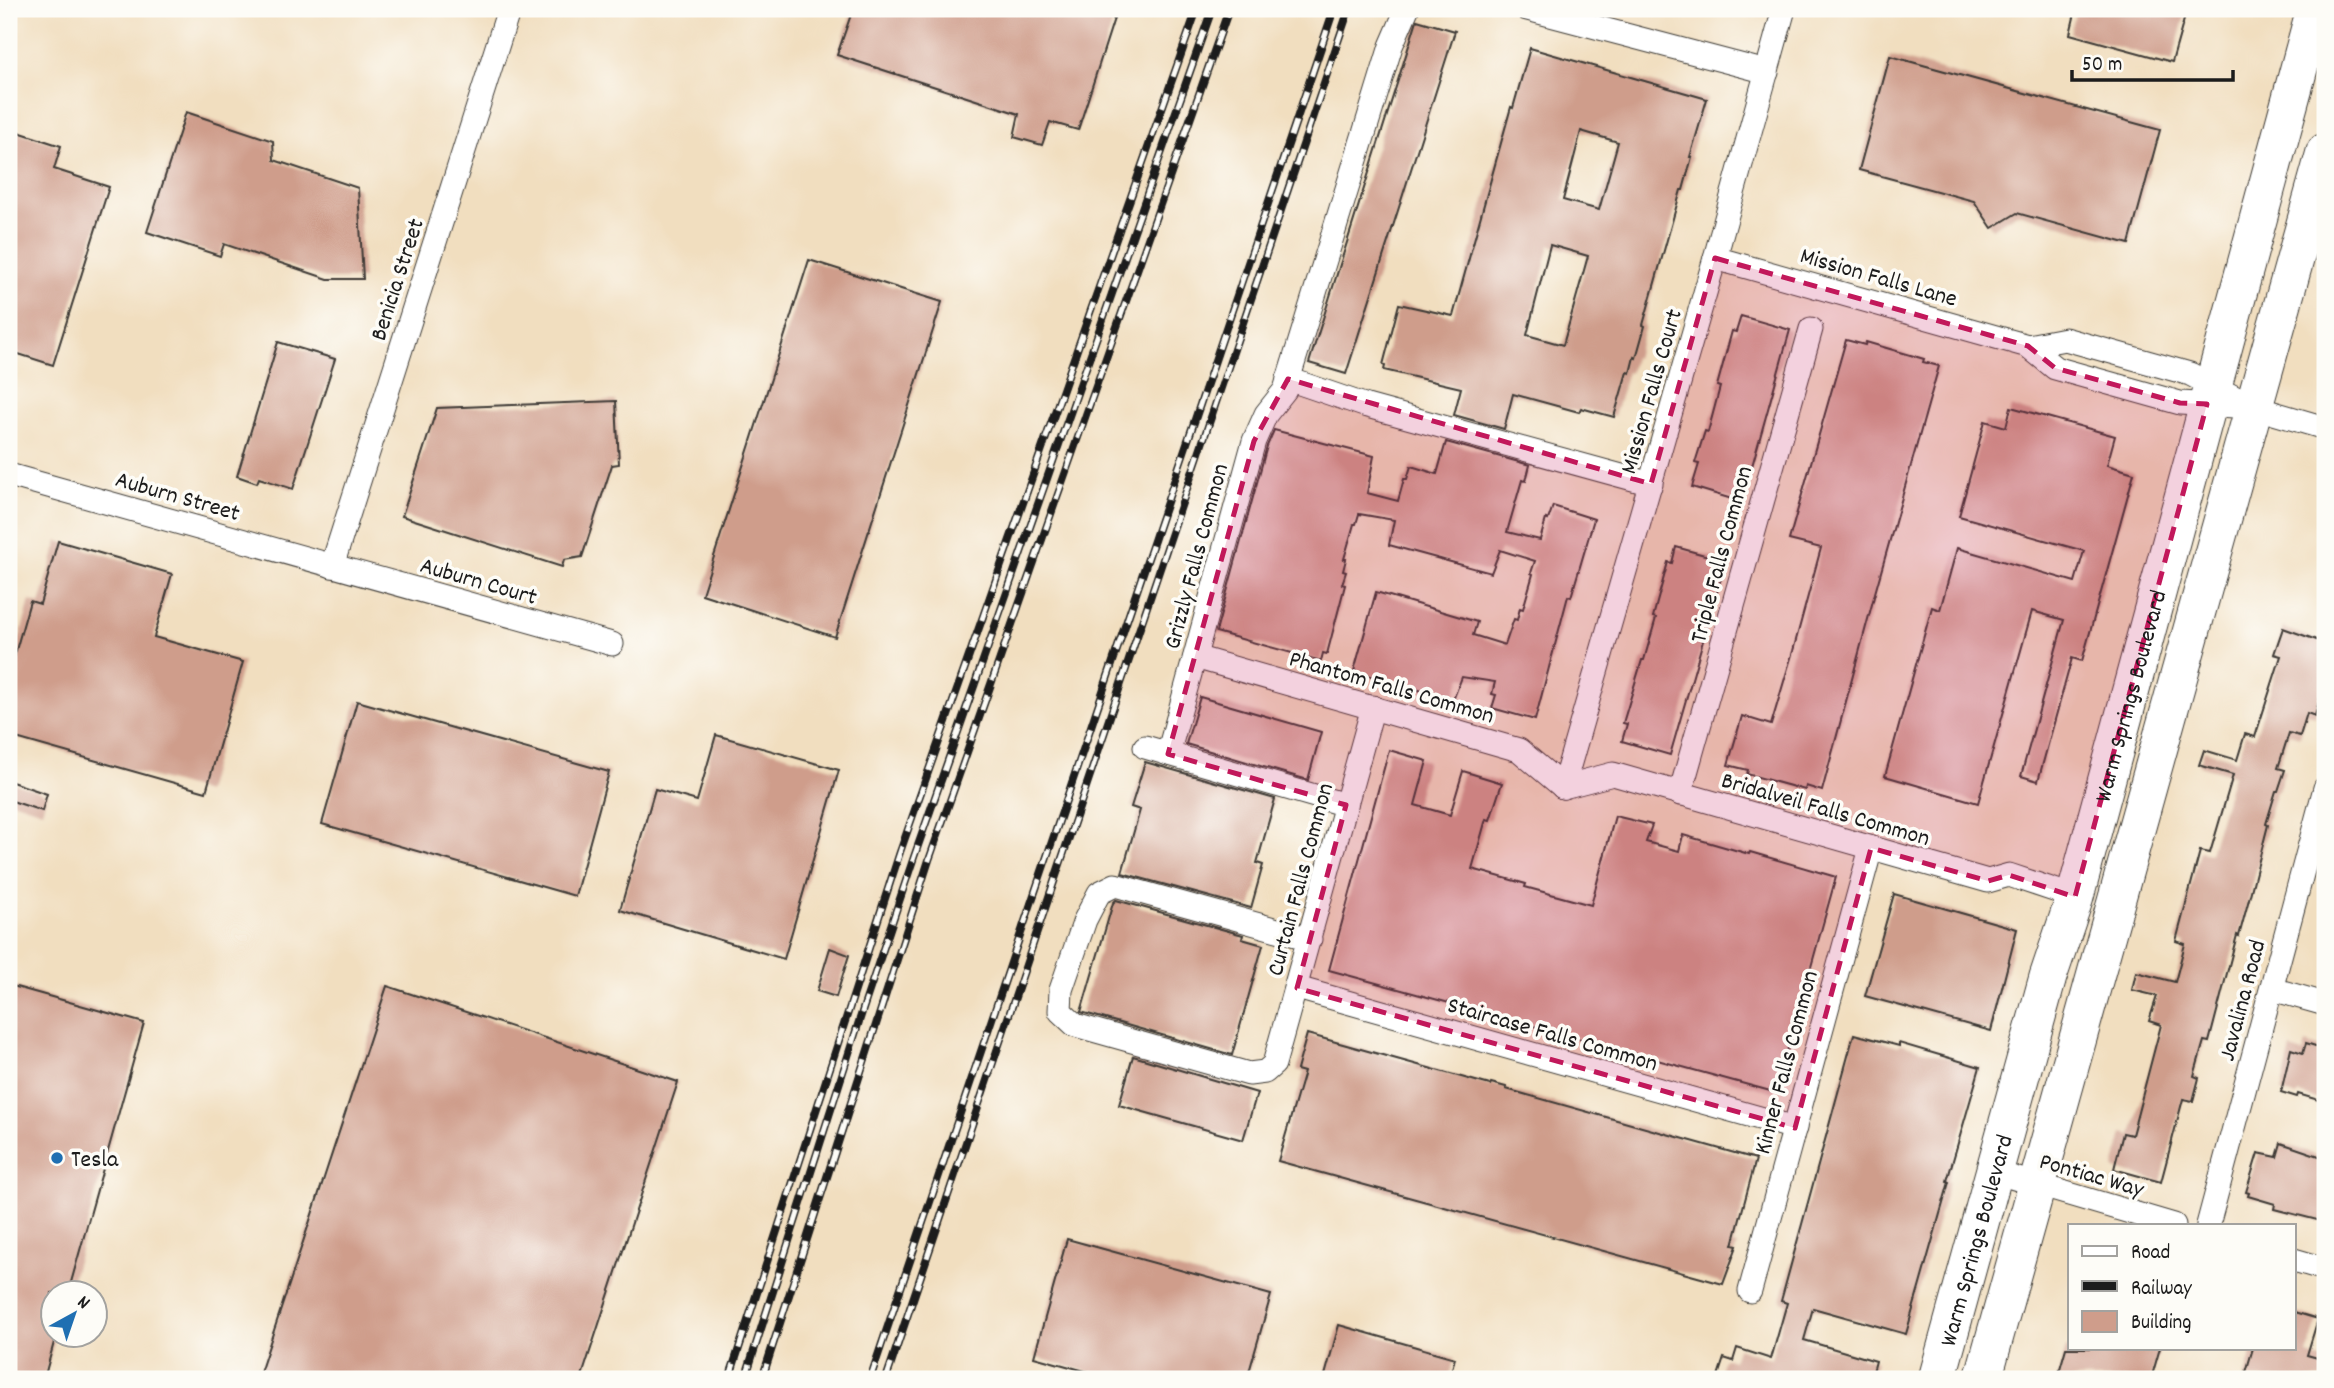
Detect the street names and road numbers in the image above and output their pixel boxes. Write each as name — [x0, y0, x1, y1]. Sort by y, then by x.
street label: Benicia Street — [363, 214, 435, 345]
street label: Mission Falls Lane — [1796, 240, 1961, 318]
street label: Mission Falls Court — [1613, 305, 1693, 478]
street label: Grizzly Falls Common — [1157, 460, 1239, 653]
street label: Triple Falls Common — [1683, 462, 1763, 647]
street label: Auburn Street — [111, 464, 244, 532]
street label: Auburn Court — [416, 550, 541, 616]
street label: Warm Springs Boulevard — [2087, 587, 2177, 806]
street label: Phantom Falls Common — [1285, 643, 1498, 734]
street label: Bridalveil Falls Common — [1717, 765, 1933, 857]
street label: Curtain Falls Common — [1260, 780, 1344, 980]
street label: Javalina Road — [2211, 936, 2276, 1065]
street label: Kinner Falls Common — [1747, 967, 1829, 1158]
street label: Staircase Falls Common — [1443, 990, 1661, 1082]
street label: Warm Springs Boulevard — [1933, 1131, 2024, 1351]
street label: Pontiac Way — [2035, 1146, 2149, 1208]

